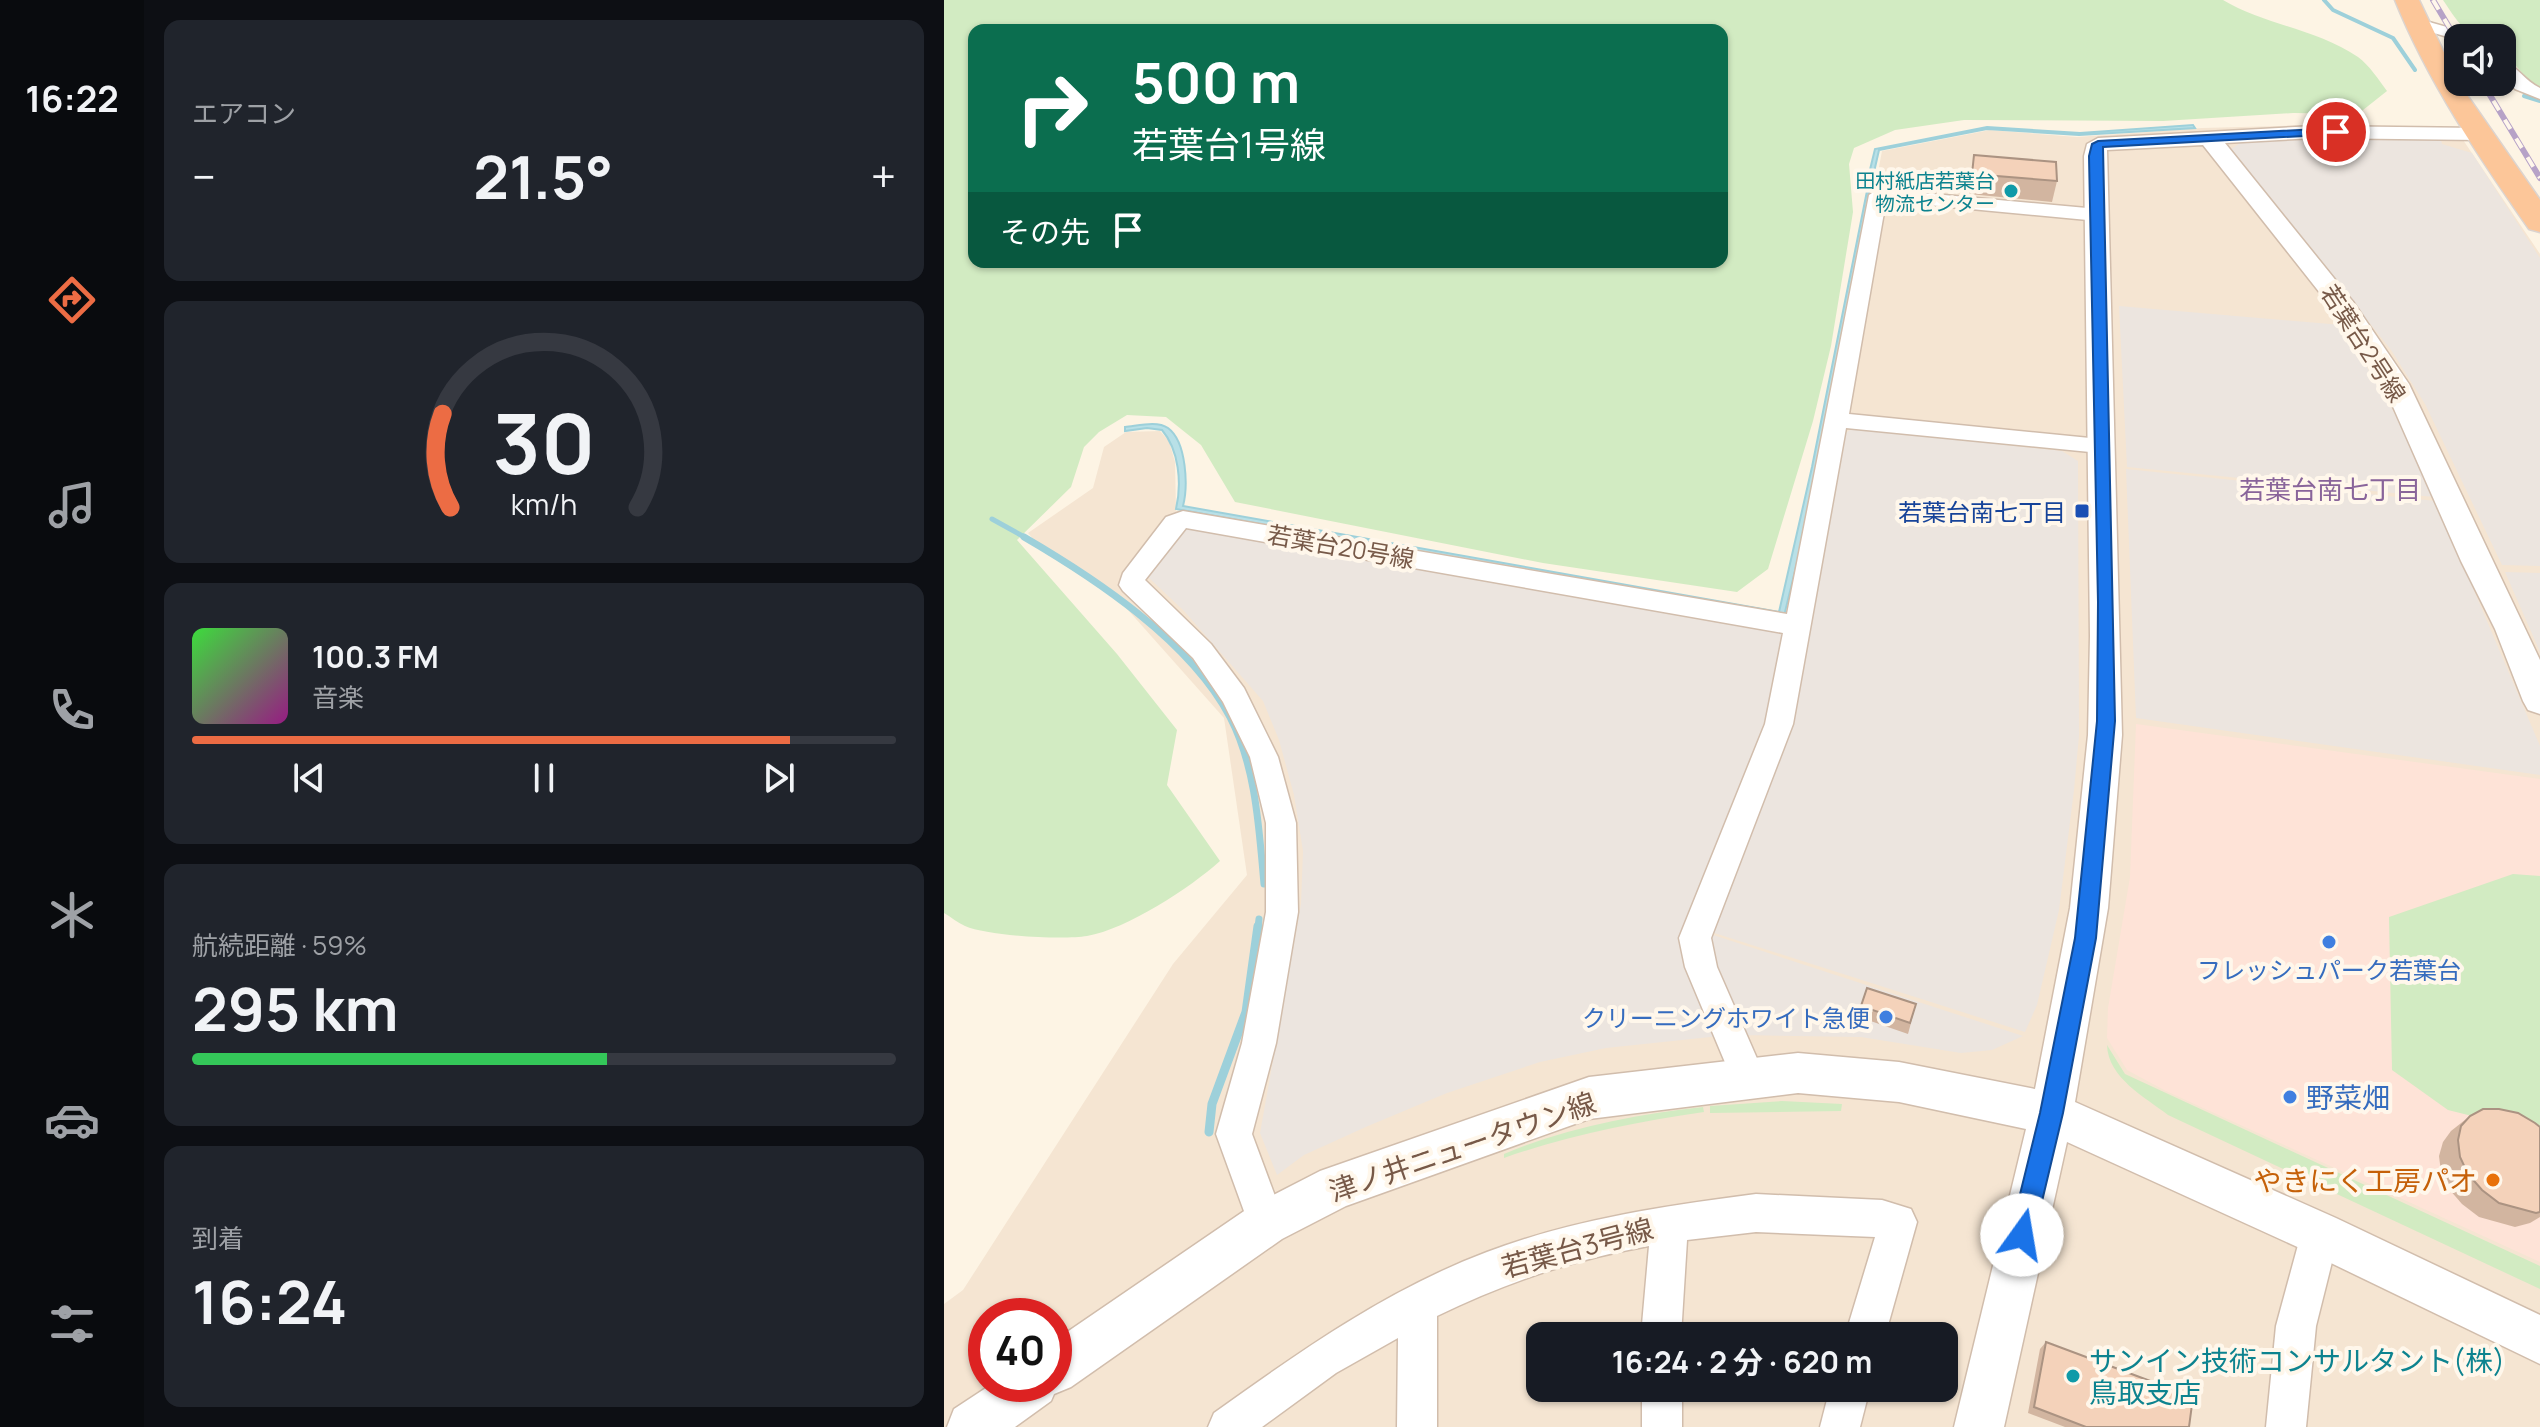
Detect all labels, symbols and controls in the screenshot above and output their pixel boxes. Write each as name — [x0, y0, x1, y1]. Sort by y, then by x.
map controls — [2444, 24, 2516, 96]
button: sound — [2444, 24, 2516, 96]
text: 500 m — [1132, 43, 1300, 120]
icon: right — [1000, 56, 1104, 160]
text: 16:22 — [25, 74, 119, 123]
text: エアコン — [192, 95, 296, 131]
pin — [2302, 98, 2370, 166]
icon: arrive — [2314, 110, 2358, 154]
text: 若葉台1号線 — [1132, 120, 1326, 169]
text: 21.5° — [473, 135, 613, 217]
text: − — [192, 146, 216, 206]
text: + — [871, 146, 896, 206]
place label: 田村紙店若葉台 物流センター — [1855, 167, 1995, 217]
marker: 田村紙店若葉台 物流センター — [2002, 182, 2020, 200]
icon: arrive — [1106, 208, 1150, 252]
text: その先 — [1000, 211, 1090, 252]
icon: directions — [44, 272, 100, 328]
street label: 若葉台2号線 — [2314, 278, 2414, 408]
text: 30 — [492, 385, 596, 499]
district label: 若葉台南七丁目 — [2239, 471, 2421, 507]
icon: music — [44, 477, 100, 533]
text: km/h — [511, 485, 577, 524]
place label: 若葉台南七丁目 — [1898, 495, 2066, 528]
marker: 若葉台南七丁目 — [2073, 502, 2091, 520]
street label: 若葉台20号線 — [1265, 517, 1417, 575]
text: 100.3 FM — [312, 636, 439, 677]
text: 音楽 — [312, 679, 364, 715]
icon: phone — [44, 682, 100, 738]
icon: previous — [287, 756, 331, 800]
icon: pause — [522, 756, 566, 800]
icon: next — [757, 756, 801, 800]
icon: climate — [44, 887, 100, 943]
text: 航続距離 · 59% — [192, 927, 367, 963]
marker: フレッシュパーク若葉台 — [2320, 933, 2338, 951]
place label: フレッシュパーク若葉台 — [2197, 953, 2461, 986]
text: 295 km — [192, 967, 398, 1049]
place label: クリーニングホワイト急便 — [1582, 1001, 1870, 1034]
marker: クリーニングホワイト急便 — [1877, 1008, 1895, 1026]
place label: 野菜畑 — [2306, 1078, 2390, 1116]
street label: 津ノ井ニュータウン線 — [1323, 1082, 1601, 1210]
marker: 野菜畑 — [2281, 1088, 2299, 1106]
icon: car — [44, 1092, 100, 1148]
place label: やきにく工房パオ — [2254, 1161, 2477, 1199]
marker: やきにく工房パオ — [2484, 1171, 2502, 1189]
position arrow — [1980, 1193, 2064, 1277]
street label: 若葉台3号線 — [1497, 1209, 1657, 1285]
text: 到着 — [192, 1220, 244, 1256]
text: 16:24 — [192, 1260, 347, 1342]
icon: filters — [44, 1296, 100, 1352]
speed limit sign: 40 — [968, 1298, 1072, 1402]
text: 16:24 · 2 分 · 620 m — [1612, 1341, 1872, 1382]
place label: サンイン技術コンサルタント(株) 鳥取支店 — [2089, 1341, 2505, 1411]
marker: サンイン技術コンサルタント(株) 鳥取支店 — [2064, 1367, 2082, 1385]

